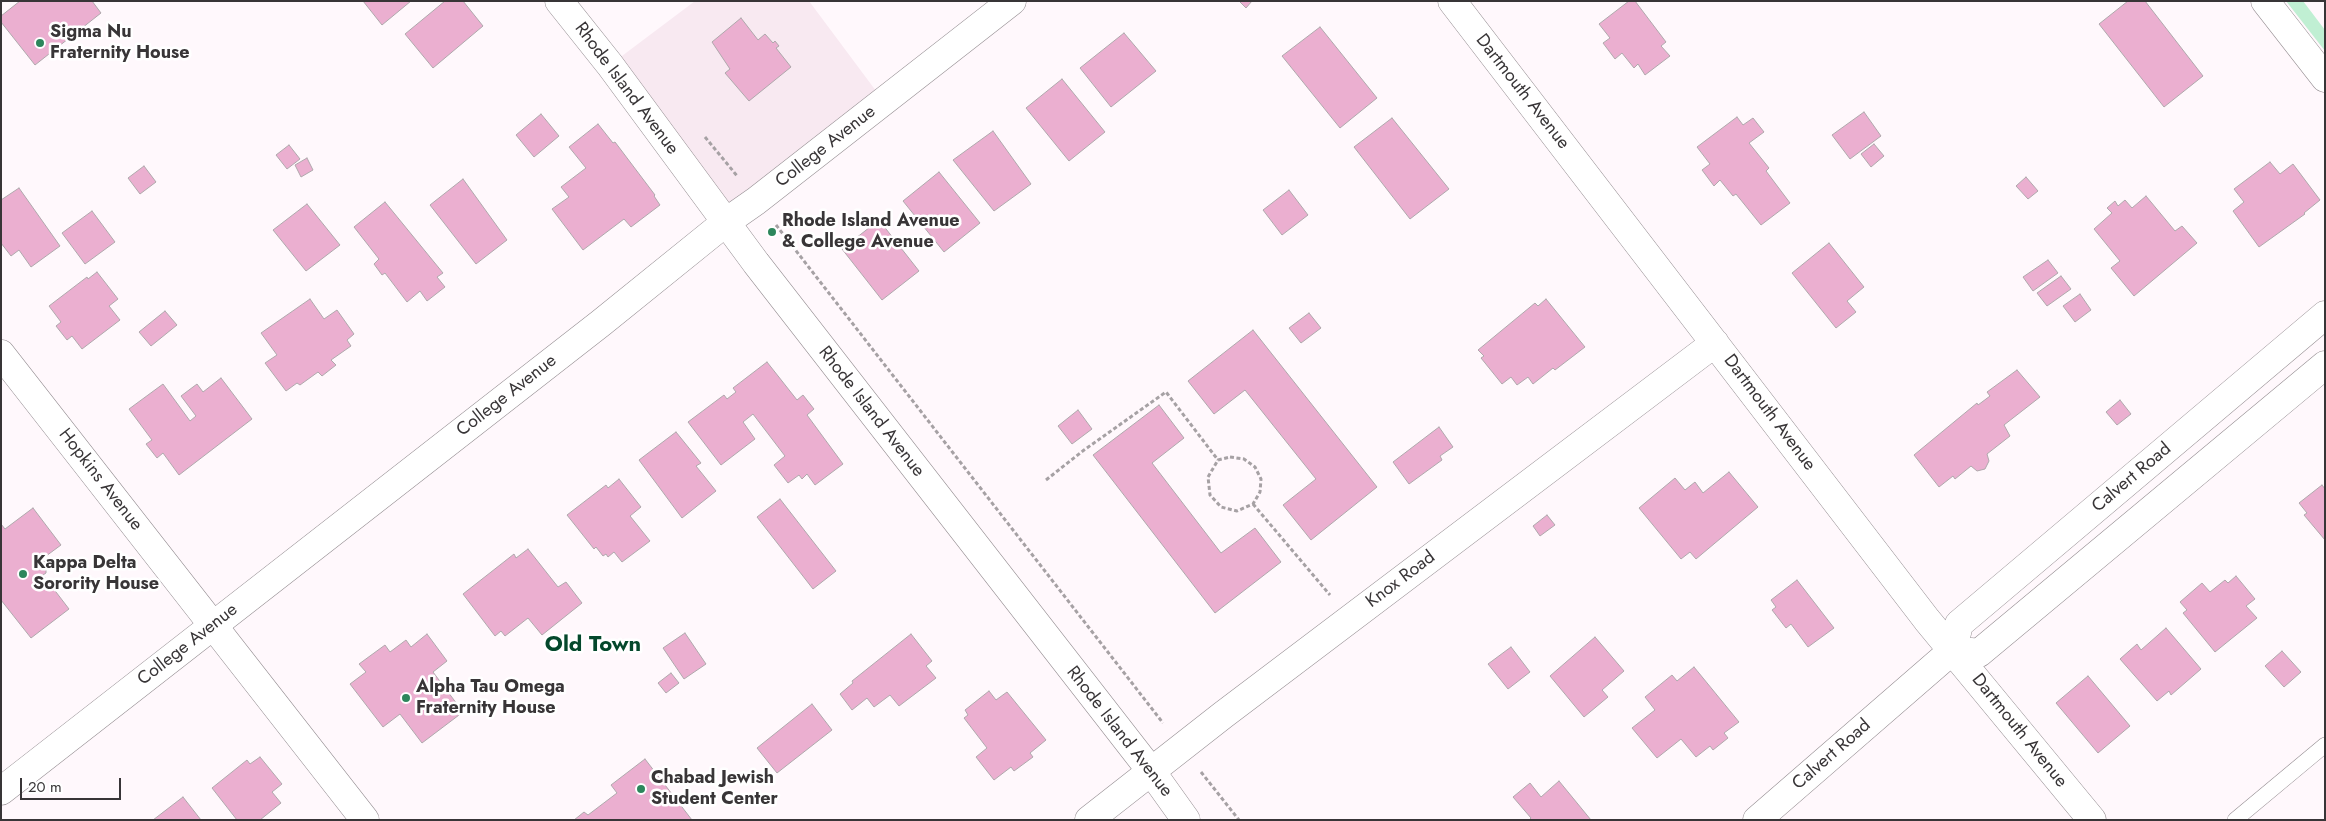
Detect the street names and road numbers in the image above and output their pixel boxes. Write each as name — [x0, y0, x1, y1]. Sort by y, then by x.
street label: Rhode Island Avenue — [569, 19, 683, 159]
street label: Dartmouth Avenue — [1470, 30, 1574, 154]
street label: College Avenue — [772, 101, 880, 193]
street label: Rhode Island Avenue — [813, 342, 929, 482]
street label: College Avenue — [453, 350, 561, 442]
street label: Dartmouth Avenue — [1718, 351, 1820, 475]
street label: Hopkins Avenue — [53, 425, 147, 535]
street label: Calvert Road — [2088, 439, 2176, 517]
street label: Knox Road — [1362, 547, 1440, 613]
street label: College Avenue — [134, 599, 242, 691]
street label: Rhode Island Avenue — [1061, 662, 1177, 802]
street label: Dartmouth Avenue — [1967, 670, 2071, 792]
street label: Calvert Road — [1788, 715, 1876, 795]

